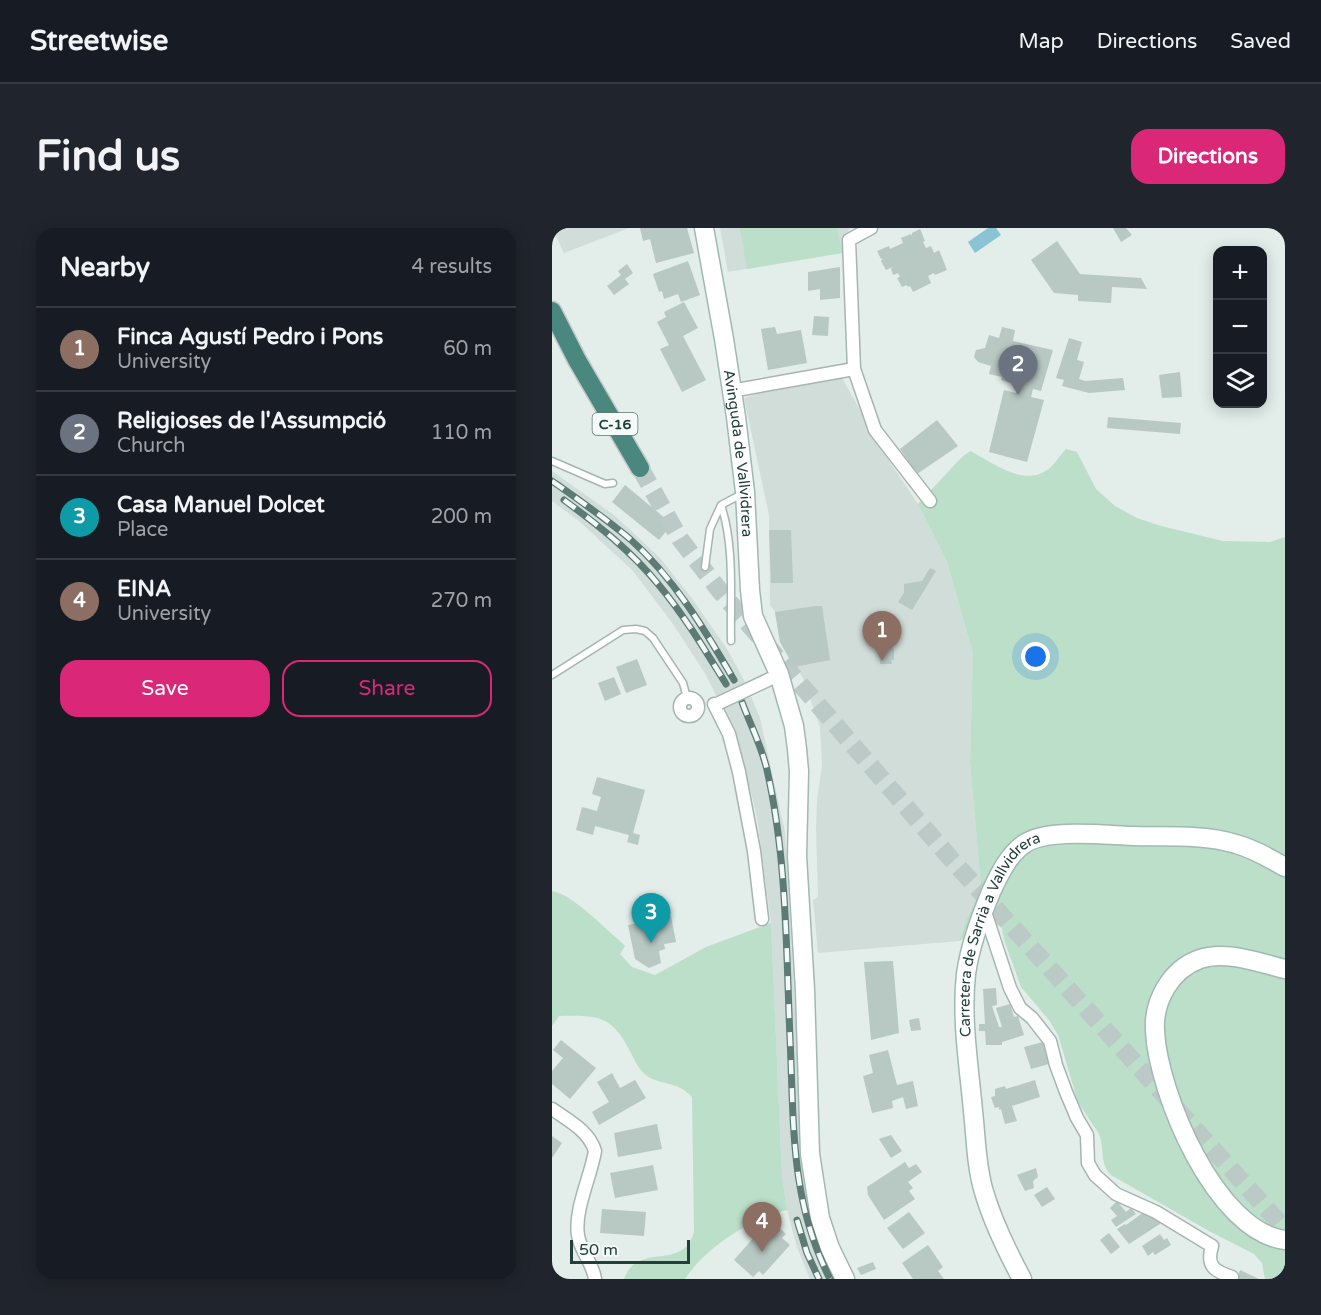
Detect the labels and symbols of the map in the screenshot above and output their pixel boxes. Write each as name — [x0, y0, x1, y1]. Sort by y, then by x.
pin: 2 — [998, 346, 1038, 395]
street label: Avinguda de Vallvidrera — [720, 368, 756, 538]
road number: C-16 — [592, 413, 638, 435]
pin: 1 — [862, 612, 902, 661]
your location — [1021, 642, 1050, 671]
street label: Carretera de Sarrià a Vallvidrera — [955, 829, 1043, 1038]
pin: 3 — [632, 894, 670, 943]
pin: 4 — [742, 1202, 782, 1252]
scale bar — [570, 1237, 690, 1264]

